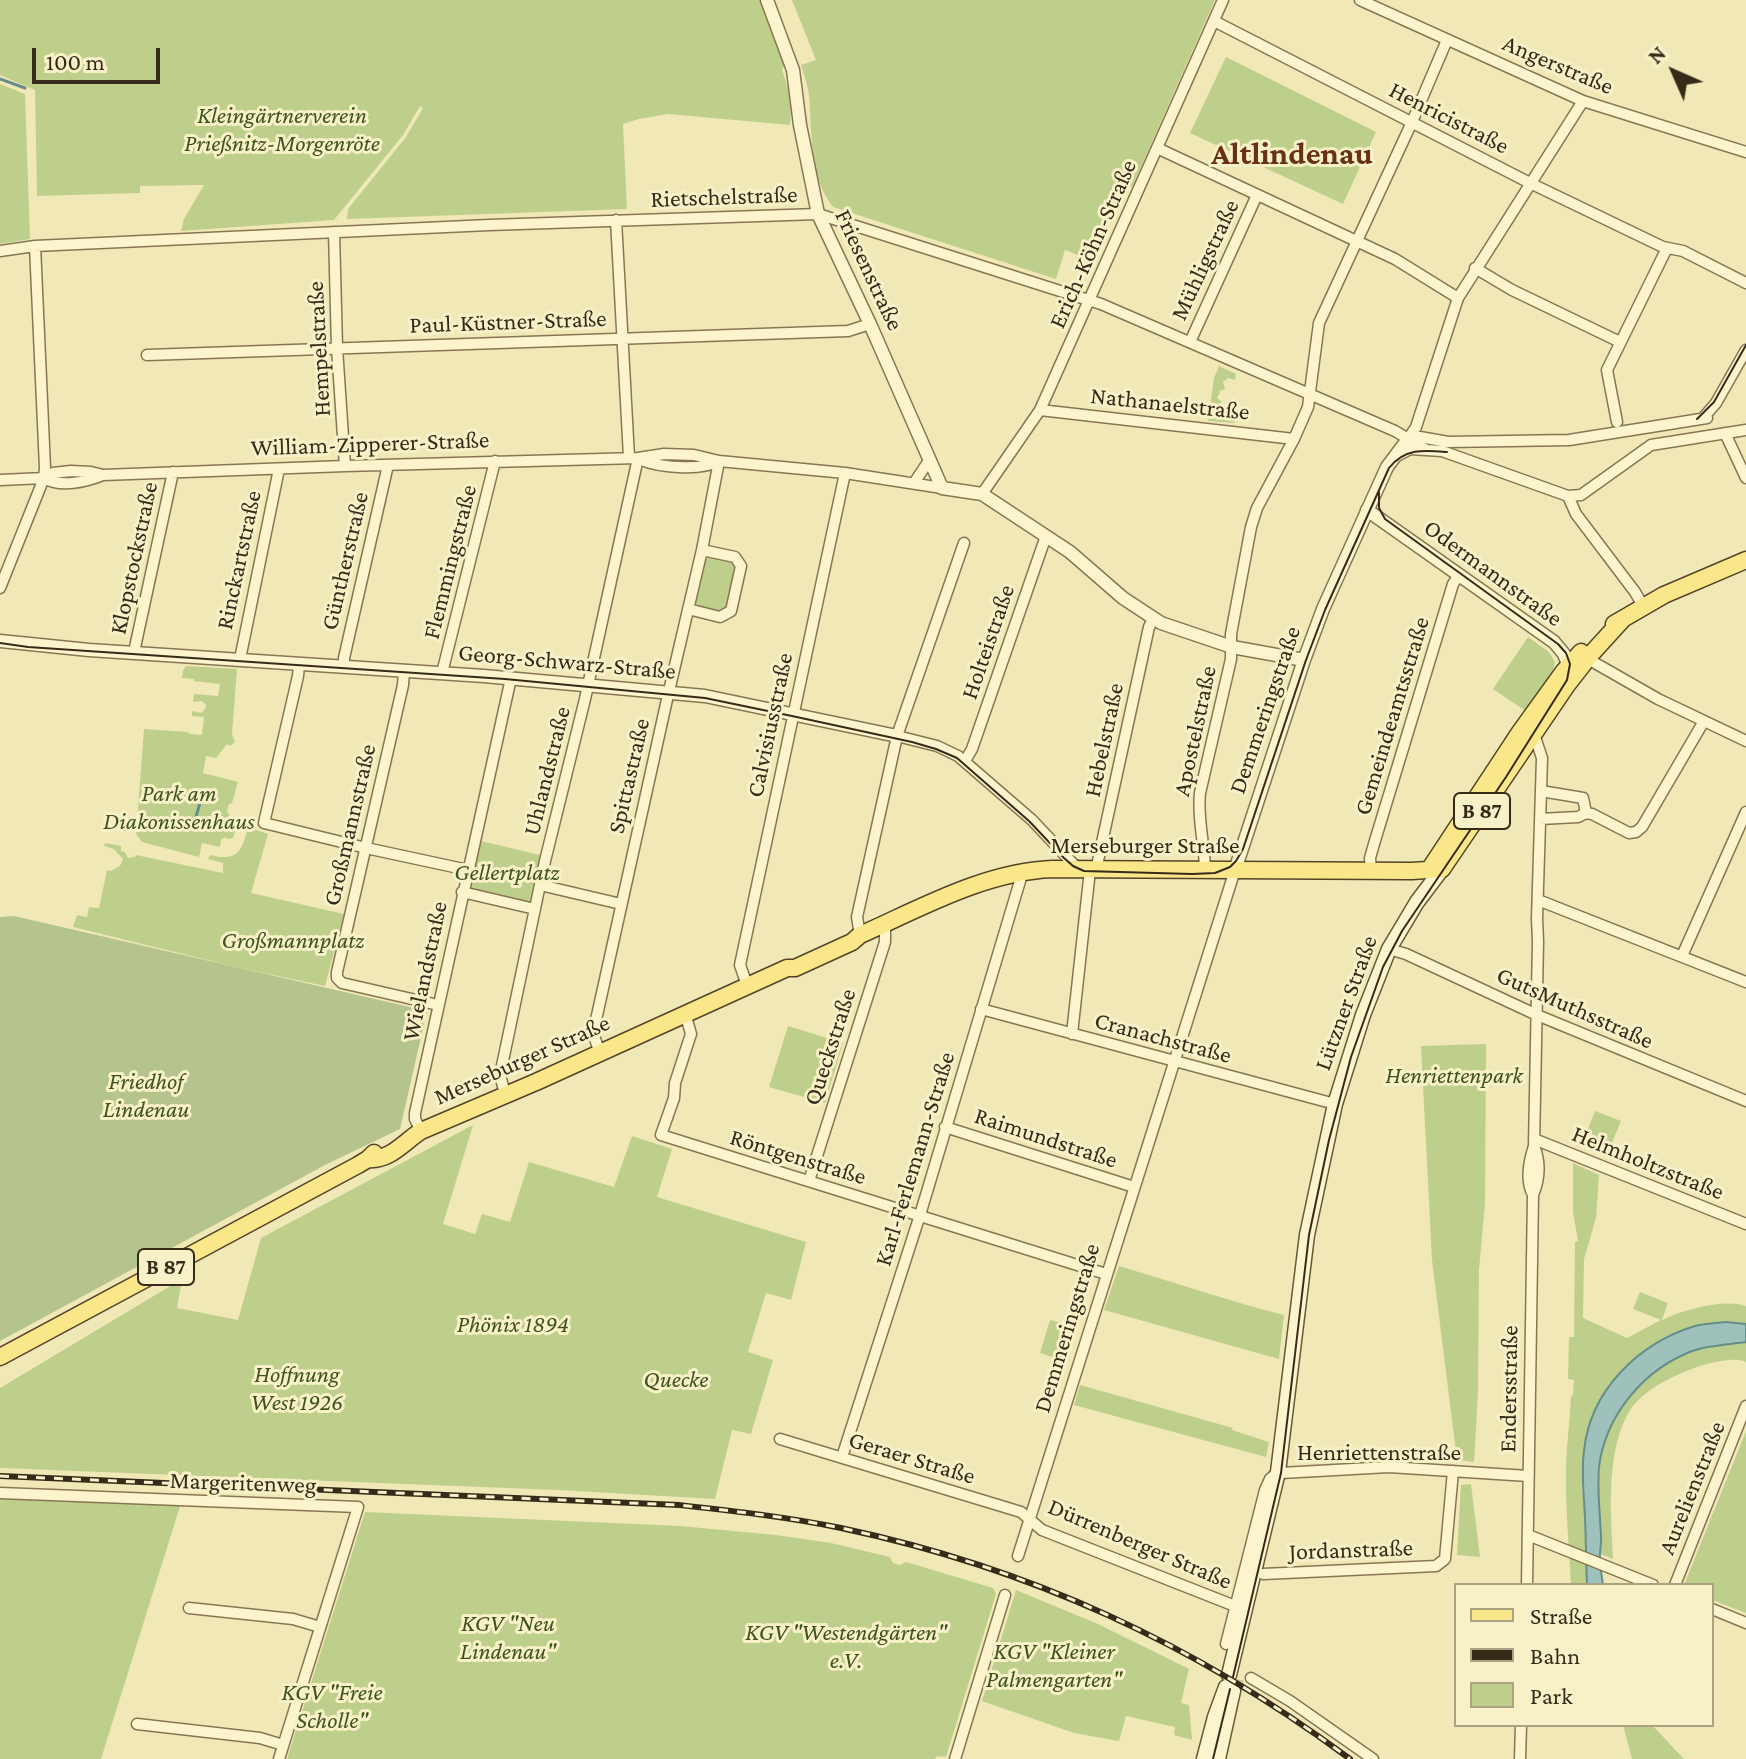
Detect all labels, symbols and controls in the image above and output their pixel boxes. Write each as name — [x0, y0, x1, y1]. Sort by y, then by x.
street label: Angerstraße — [1498, 29, 1618, 101]
scale bar — [36, 32, 164, 82]
north arrow — [1634, 32, 1714, 112]
text: N — [1643, 41, 1671, 69]
text: 100 m — [46, 48, 105, 75]
street label: Henricistraße — [1384, 76, 1514, 160]
park label: Kleingärtnerverein Prießnitz-Morgenröte — [184, 102, 380, 158]
district label: Altlindenau — [1211, 135, 1373, 173]
street label: Erich-Köhn-Straße — [1043, 155, 1143, 333]
street label: Rietschelstraße — [650, 180, 798, 214]
street label: Mühligstraße — [1164, 195, 1246, 325]
street label: Friesenstraße — [828, 205, 910, 335]
street label: Hempelstraße — [301, 281, 337, 417]
street label: Paul-Küstner-Straße — [409, 304, 607, 340]
street label: Nathanaelstraße — [1089, 381, 1251, 427]
street label: William-Zipperer-Straße — [250, 425, 490, 463]
street label: Klopstockstraße — [104, 479, 164, 637]
street label: Flemmingstraße — [417, 482, 483, 642]
street label: Rinckartstraße — [210, 488, 268, 632]
street label: Güntherstraße — [315, 489, 375, 633]
street label: Odermannstraße — [1418, 513, 1568, 633]
street label: Holteistraße — [955, 581, 1021, 703]
street label: Gemeindeamtsstraße — [1348, 613, 1436, 819]
street label: Demmeringstraße — [1223, 622, 1307, 798]
street label: Georg-Schwarz-Straße — [457, 638, 677, 686]
street label: Calvisiusstraße — [741, 650, 799, 800]
street label: Apostelstraße — [1167, 663, 1223, 799]
street label: Hebelstraße — [1078, 680, 1130, 800]
street label: Uhlandstraße — [517, 704, 577, 838]
street label: Spittastraße — [602, 716, 656, 836]
street label: Großmannstraße — [317, 741, 383, 909]
park label: Park am Diakonissenhaus — [103, 780, 255, 836]
road number: B 87 — [1454, 793, 1510, 829]
street label: Merseburger Straße — [1050, 832, 1240, 860]
park label: Gellertplatz — [454, 859, 560, 887]
street label: Wielandstraße — [396, 899, 454, 1043]
park label: Großmannplatz — [222, 927, 364, 955]
street label: Lützner Straße — [1308, 932, 1384, 1074]
street label: GutsMuthsstraße — [1492, 961, 1658, 1055]
street label: Queckstraße — [798, 985, 862, 1109]
street label: Cranachstraße — [1091, 1006, 1235, 1070]
street label: Merseburger Straße — [430, 1008, 614, 1112]
street label: Karl-Ferlemann-Straße — [869, 1048, 961, 1270]
park label: Henriettenpark — [1385, 1062, 1523, 1090]
park label: Friedhof Lindenau — [103, 1068, 189, 1124]
street label: Raimundstraße — [971, 1101, 1121, 1175]
street label: Helmholtzstraße — [1568, 1119, 1728, 1207]
street label: Röntgenstraße — [726, 1123, 870, 1191]
street label: Demmeringstraße — [1028, 1240, 1106, 1416]
road number: B 87 — [138, 1249, 194, 1285]
park label: Phönix 1894 — [457, 1311, 569, 1339]
street label: Endersstraße — [1493, 1325, 1525, 1453]
park label: Hoffnung West 1926 — [251, 1361, 343, 1417]
park label: Quecke — [644, 1366, 708, 1394]
street label: Aurelienstraße — [1652, 1417, 1732, 1559]
street label: Geraer Straße — [845, 1425, 979, 1491]
street label: Henriettenstraße — [1297, 1439, 1461, 1467]
street label: Margeritenweg — [169, 1466, 317, 1500]
street label: Dürrenberger Straße — [1044, 1492, 1236, 1596]
street label: Jordanstraße — [1288, 1533, 1414, 1567]
legend — [1454, 1583, 1714, 1727]
text: Straße — [1530, 1602, 1592, 1629]
park label: KGV "Neu Lindenau" — [460, 1610, 556, 1666]
park label: KGV "Westendgärten" e.V. — [745, 1619, 947, 1675]
park label: KGV "Kleiner Palmengarten" — [986, 1638, 1122, 1694]
text: Bahn — [1530, 1642, 1580, 1669]
park label: KGV "Freie Scholle" — [281, 1679, 383, 1735]
text: Park — [1530, 1682, 1573, 1709]

